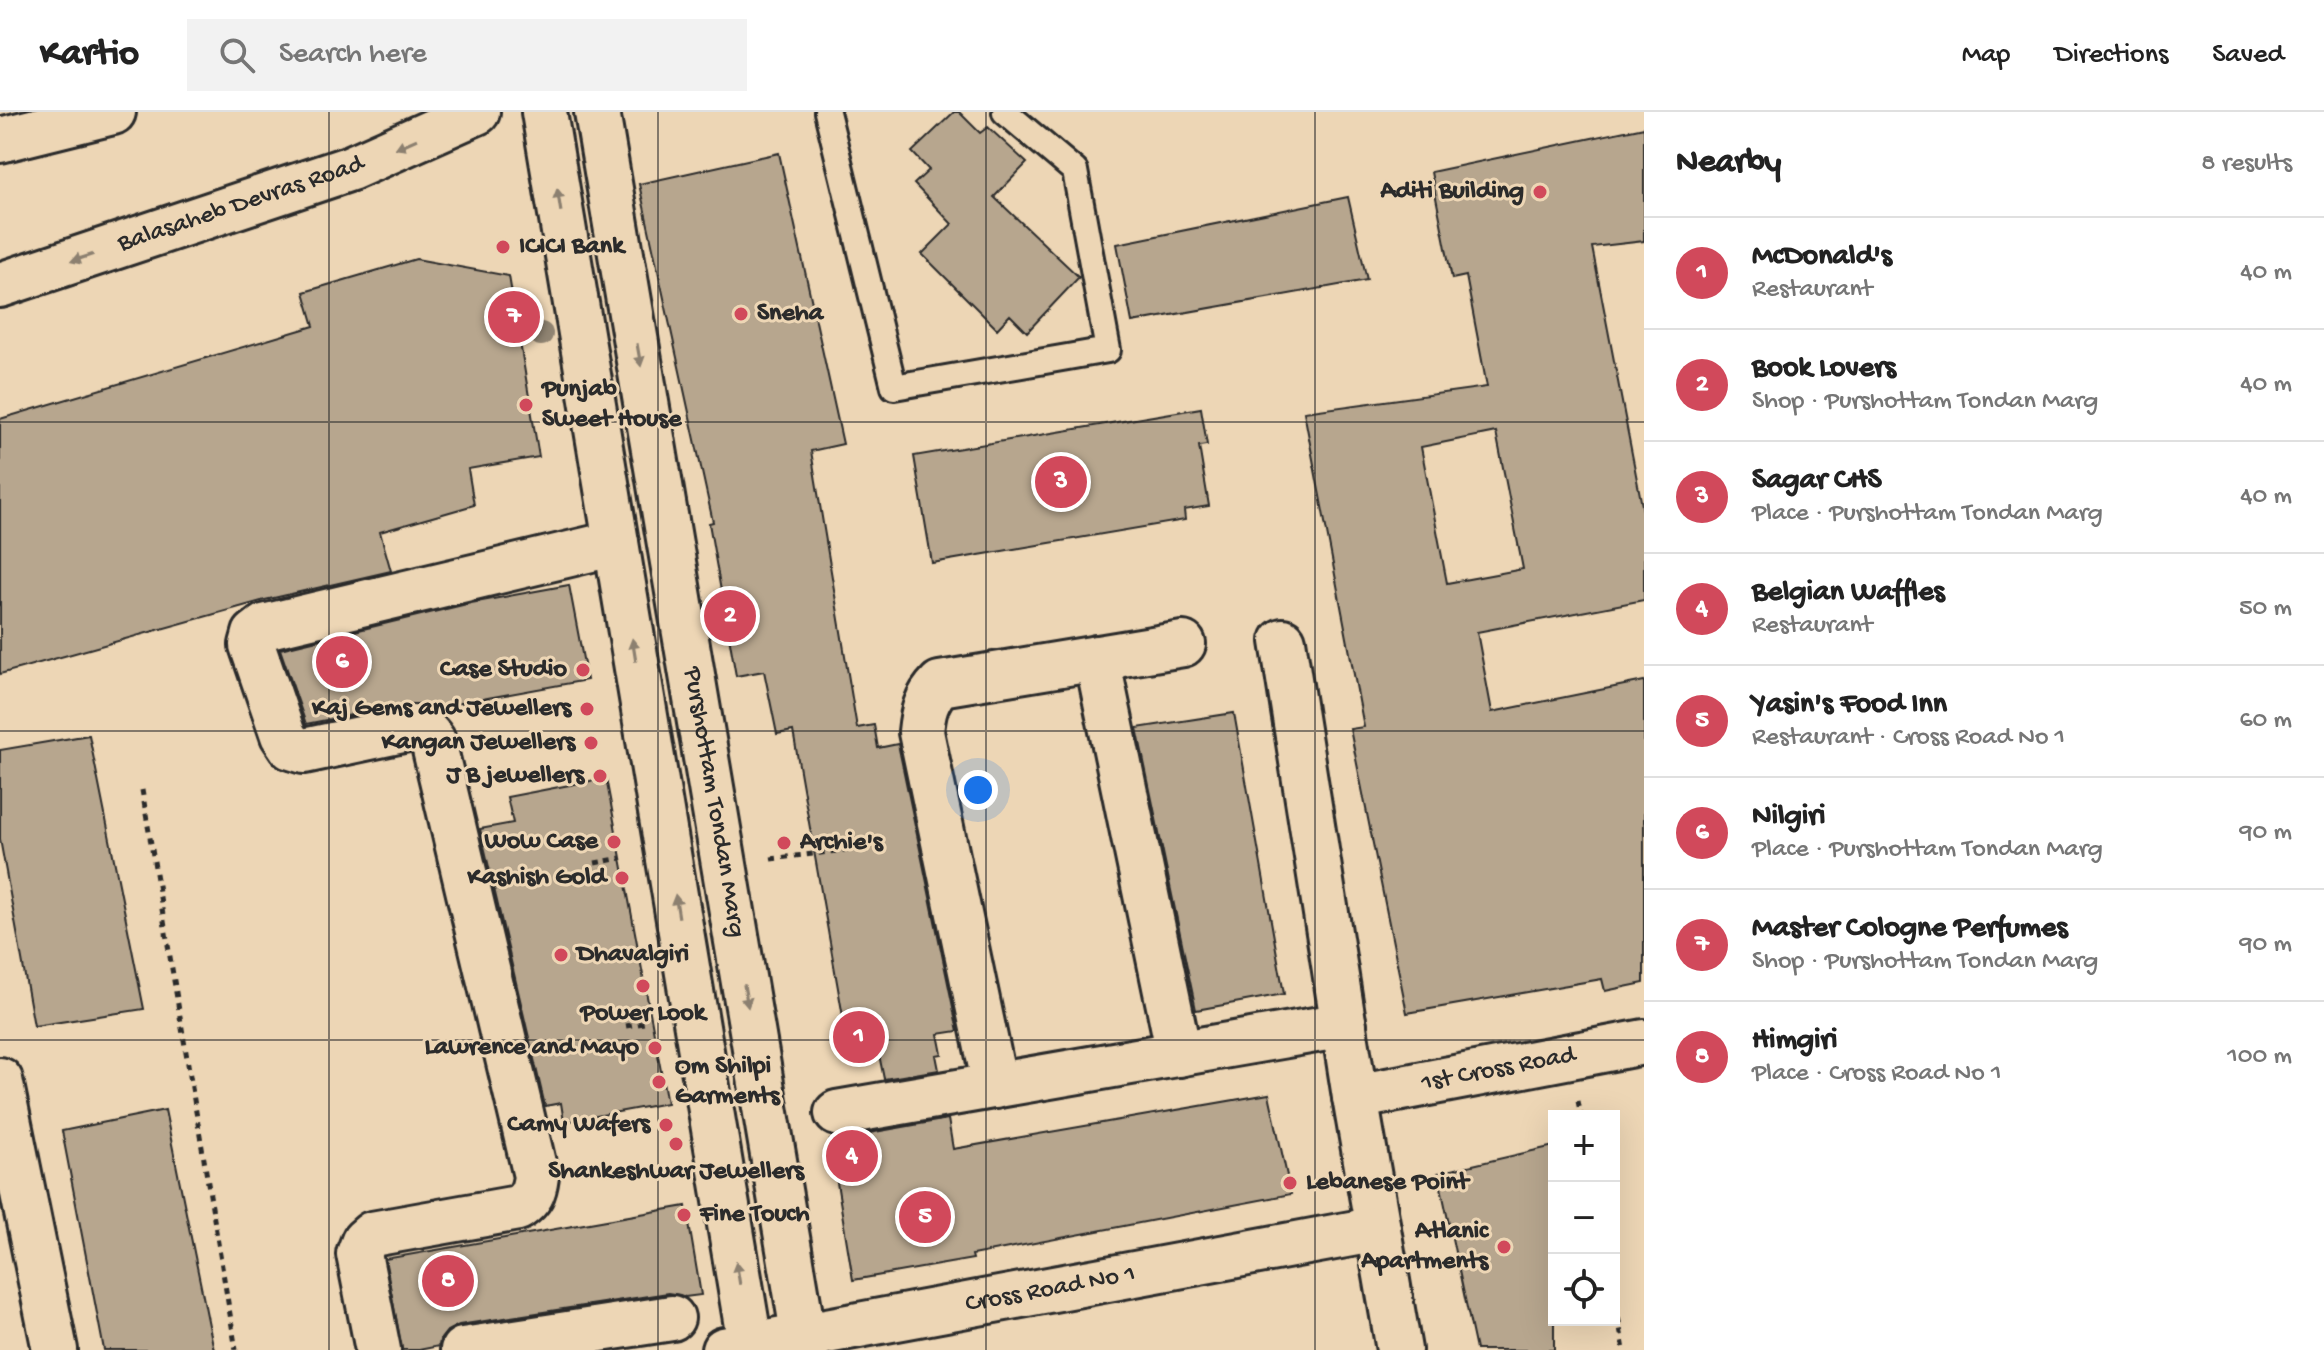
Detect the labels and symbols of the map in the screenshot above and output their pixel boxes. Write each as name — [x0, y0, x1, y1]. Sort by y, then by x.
one-way arrow — [394, 137, 418, 150]
street label: Balasaheb Devras Road — [113, 148, 370, 260]
place label: Aditi Building — [1380, 177, 1524, 208]
marker: Aditi Building — [1531, 183, 1549, 201]
one-way arrow — [552, 187, 565, 212]
place label: ICICI Bank — [519, 232, 627, 263]
marker: ICICI Bank — [494, 238, 512, 256]
one-way arrow — [69, 252, 93, 265]
pin: 7 — [488, 287, 540, 347]
place label: Sneha — [757, 299, 825, 330]
marker: Sneha — [732, 305, 750, 323]
one-way arrow — [633, 342, 645, 367]
place label: Punjab Sweet House — [540, 375, 683, 436]
marker: Punjab Sweet House — [517, 396, 535, 414]
pin: 3 — [1035, 452, 1087, 512]
pin: 2 — [704, 586, 756, 646]
pin: 6 — [316, 632, 368, 692]
one-way arrow — [627, 637, 640, 662]
place label: Case Studio — [440, 655, 567, 686]
marker: Case Studio — [574, 661, 592, 679]
street label: Purshottam Tondan Marg — [675, 664, 752, 940]
place label: Kaj Gems and Jewellers — [311, 694, 572, 725]
marker: Kaj Gems and Jewellers — [578, 700, 596, 718]
place label: Kangan Jewellers — [381, 728, 576, 759]
marker: Kangan Jewellers — [582, 734, 600, 752]
place label: J B jewellers — [445, 761, 585, 792]
marker: J B jewellers — [591, 767, 609, 785]
your location — [958, 770, 998, 810]
place label: Wow Case — [484, 827, 600, 858]
place label: Archie's — [799, 828, 884, 859]
marker: Wow Case — [605, 833, 623, 851]
marker: Archie's — [775, 834, 793, 852]
place label: Kashish Gold — [467, 863, 609, 894]
marker: Kashish Gold — [613, 869, 631, 887]
one-way arrow — [670, 893, 683, 918]
place label: Dhavalgiri — [575, 940, 689, 971]
marker: Dhavalgiri — [552, 946, 570, 964]
marker: Power Look — [634, 977, 652, 995]
one-way arrow — [741, 984, 753, 1009]
place label: Power Look — [579, 999, 709, 1030]
pin: 1 — [833, 1007, 885, 1067]
place label: Lawrence and Mayo — [425, 1033, 640, 1064]
marker: Lawrence and Mayo — [646, 1039, 664, 1057]
street label: 1st Cross Road — [1418, 1040, 1580, 1100]
place label: Om Shilpi Garments — [675, 1052, 781, 1113]
marker: Om Shilpi Garments — [650, 1073, 668, 1091]
place label: Camy Wafers — [507, 1110, 651, 1141]
marker: Camy Wafers — [657, 1116, 675, 1134]
pin: 4 — [826, 1126, 878, 1186]
marker: Shankeshwar Jewellers — [667, 1135, 685, 1153]
place label: Shankeshwar Jewellers — [548, 1157, 805, 1188]
place label: Lebanese Point — [1306, 1168, 1471, 1199]
marker: Lebanese Point — [1281, 1174, 1299, 1192]
pin: 5 — [899, 1187, 951, 1247]
place label: Fine Touch — [699, 1200, 809, 1231]
marker: Fine Touch — [675, 1206, 693, 1224]
place label: Atlanic Apartments — [1360, 1217, 1490, 1278]
marker: Atlanic Apartments — [1495, 1238, 1513, 1256]
pin: 8 — [422, 1251, 474, 1311]
street label: Cross Road No 1 — [963, 1259, 1138, 1321]
one-way arrow — [732, 1260, 744, 1285]

